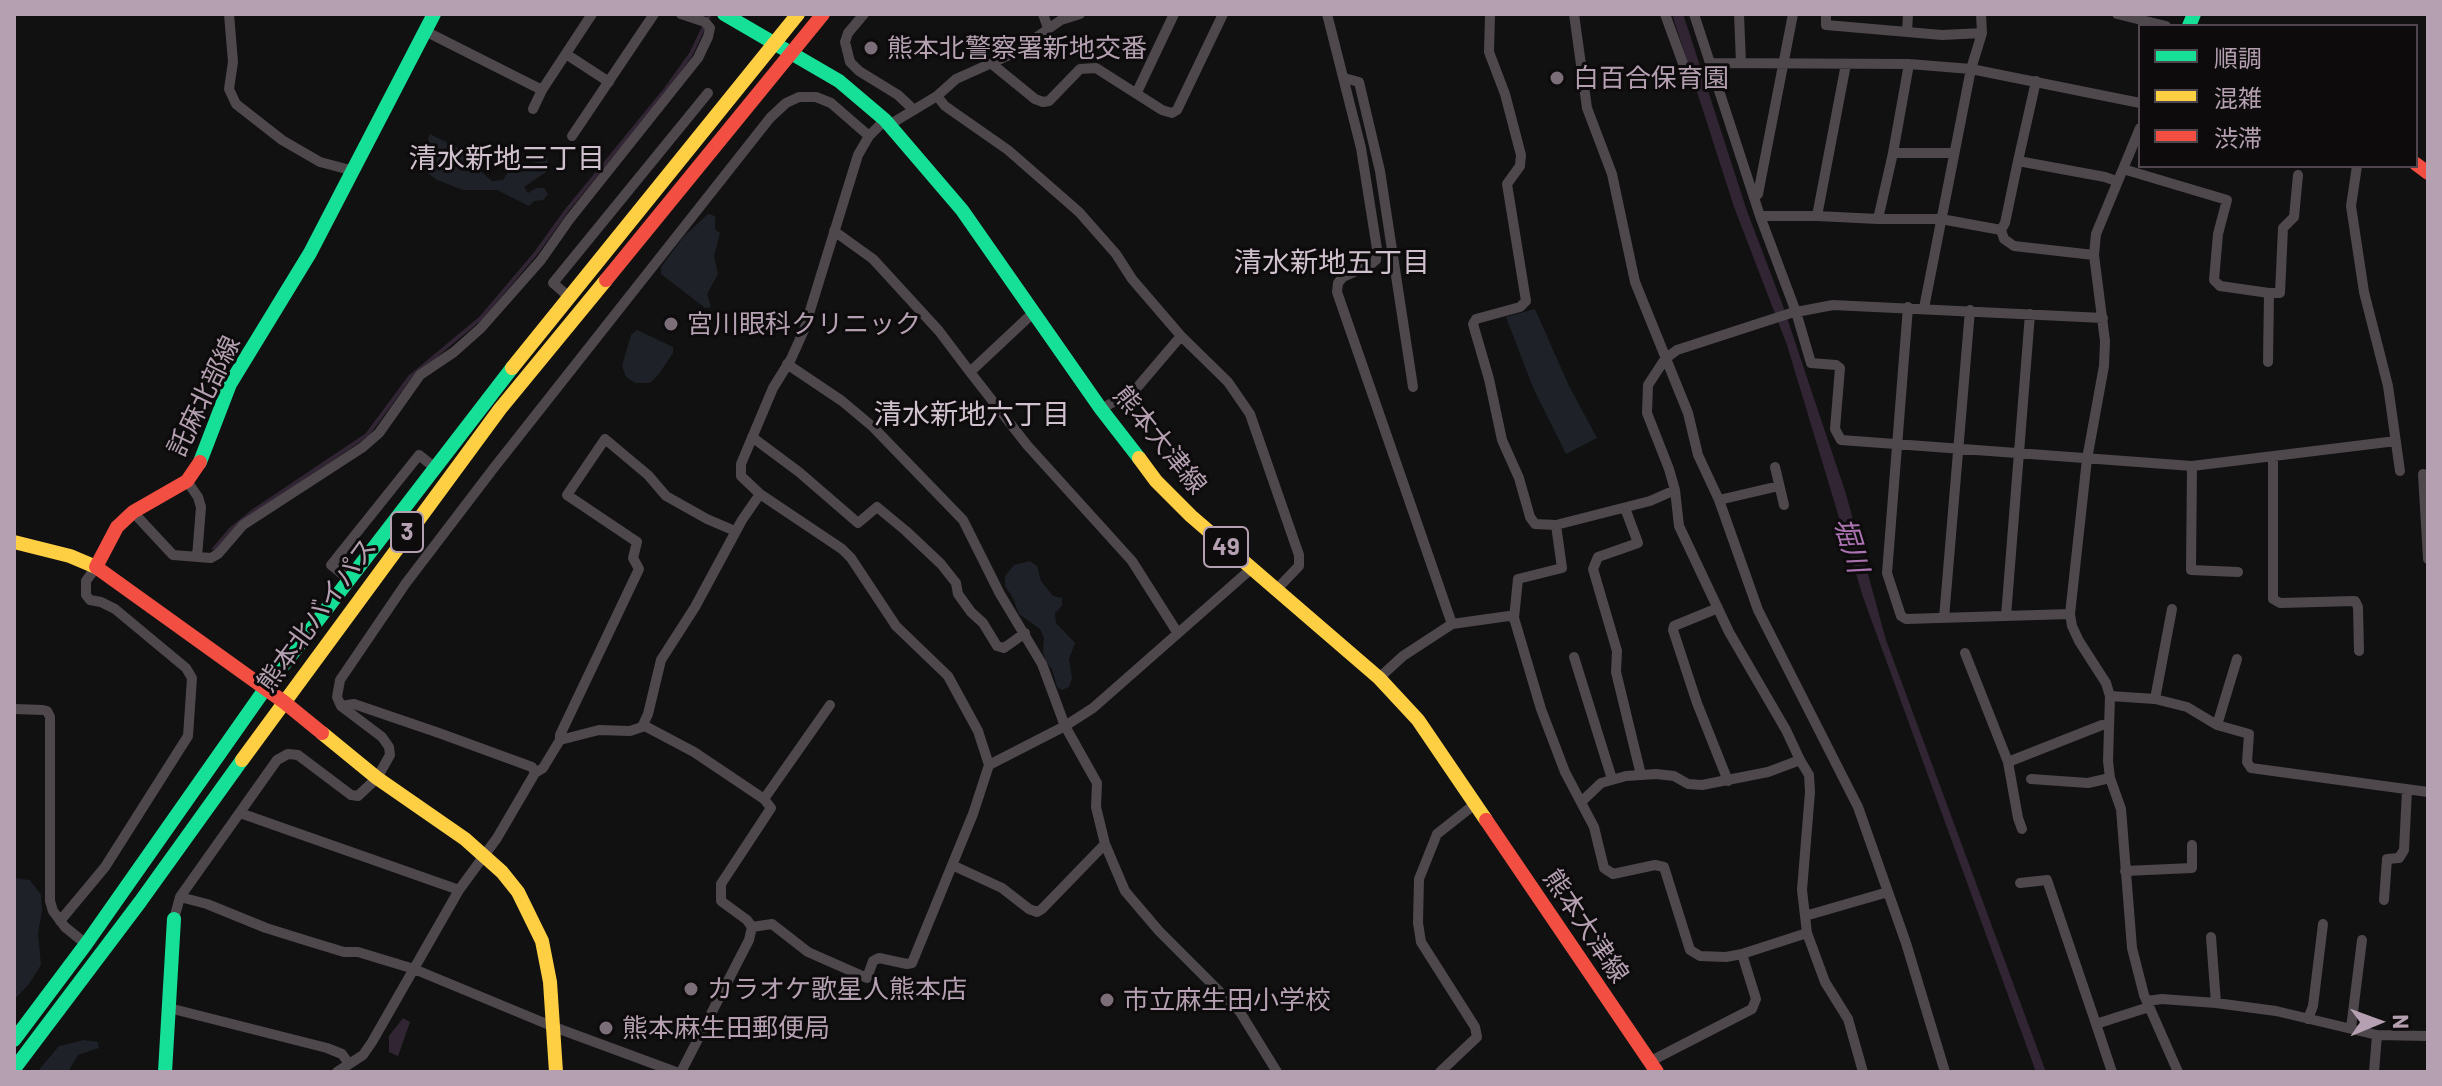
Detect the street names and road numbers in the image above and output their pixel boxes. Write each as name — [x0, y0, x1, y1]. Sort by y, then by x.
street label: 託麻北部線 — [161, 331, 247, 461]
street label: 熊本大津線 — [1107, 380, 1213, 500]
road number: 3 — [391, 512, 423, 552]
road number: 49 — [1204, 527, 1248, 567]
street label: 熊本北バイパス — [251, 532, 383, 698]
street label: 熊本大津線 — [1537, 863, 1635, 989]

